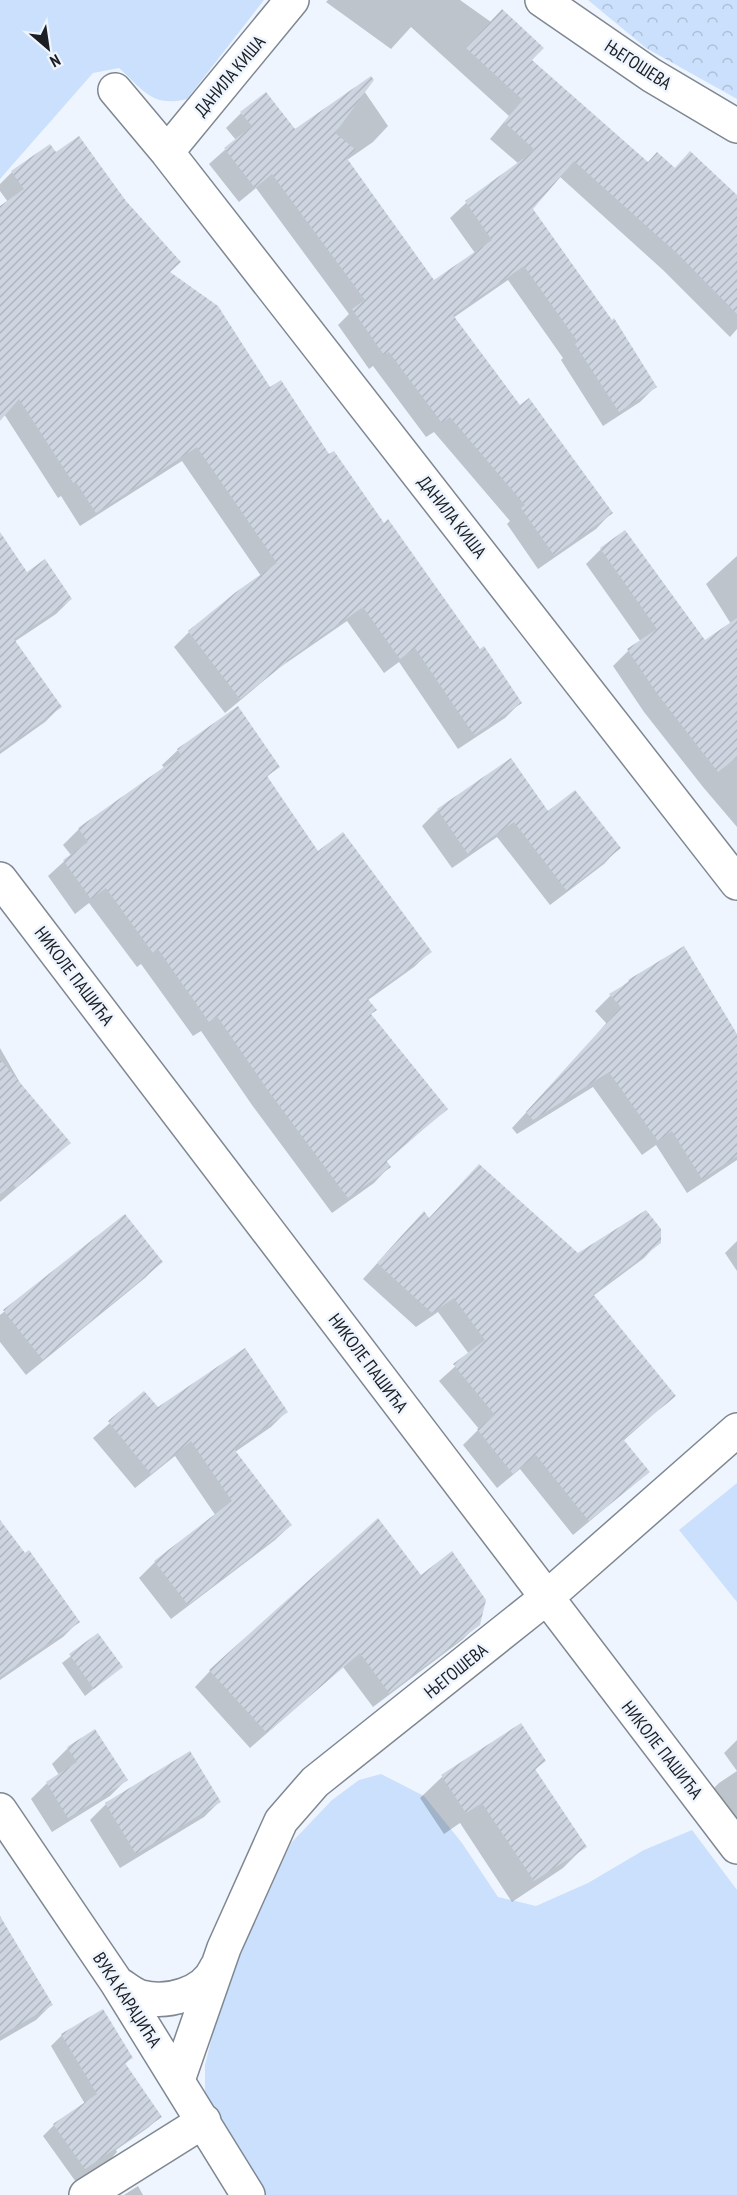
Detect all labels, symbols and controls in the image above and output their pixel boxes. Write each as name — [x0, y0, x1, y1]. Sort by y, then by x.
north arrow — [18, 18, 78, 78]
street label: ДАНИЛА КИША — [189, 30, 270, 121]
street label: ЊЕГОШЕВА — [601, 34, 676, 95]
text: N — [47, 50, 64, 72]
street label: ДАНИЛА КИША — [413, 471, 492, 563]
street label: НИКОЛЕ ПАШИЋА — [30, 922, 119, 1030]
street label: НИКОЛЕ ПАШИЋА — [324, 1309, 413, 1417]
street label: ЊЕГОШЕВА — [419, 1638, 492, 1703]
street label: НИКОЛЕ ПАШИЋА — [617, 1696, 708, 1804]
street label: ВУКА КАРАЏИЋА — [88, 1948, 167, 2052]

